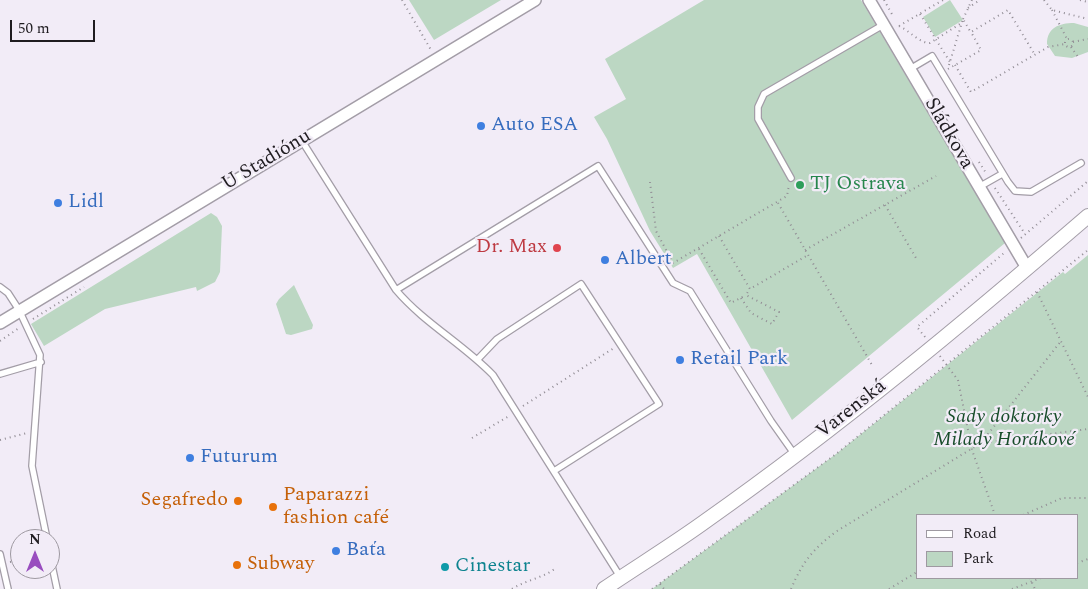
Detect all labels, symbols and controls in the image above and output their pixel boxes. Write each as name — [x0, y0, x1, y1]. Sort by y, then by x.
scale bar — [12, 10, 98, 42]
text: 50 m — [18, 17, 50, 40]
street label: Sládkova — [918, 94, 978, 174]
place label: Auto ESA — [491, 114, 578, 138]
marker: Auto ESA — [475, 120, 487, 132]
street label: U Stadiónu — [218, 125, 316, 197]
place label: TJ Ostrava — [810, 173, 905, 197]
marker: TJ Ostrava — [794, 179, 806, 191]
place label: Lidl — [68, 191, 104, 215]
marker: Lidl — [52, 197, 64, 209]
place label: Dr. Max — [476, 236, 547, 260]
marker: Dr. Max — [551, 242, 563, 254]
place label: Albert — [615, 248, 672, 272]
marker: Albert — [599, 254, 611, 266]
place label: Retail Park — [690, 348, 788, 372]
marker: Retail Park — [674, 354, 686, 366]
street label: Varenská — [812, 375, 892, 445]
park label: Sady doktorky Milady Horákové — [933, 406, 1075, 453]
place label: Futurum — [200, 446, 278, 470]
marker: Futurum — [184, 452, 196, 464]
place label: Paparazzi fashion café — [283, 484, 389, 531]
place label: Segafredo — [141, 489, 228, 513]
marker: Segafredo — [232, 495, 244, 507]
marker: Paparazzi fashion café — [267, 501, 279, 513]
legend — [916, 514, 1078, 579]
text: Road — [963, 522, 997, 545]
north arrow — [10, 529, 60, 579]
text: N — [29, 529, 41, 550]
place label: Baťa — [346, 539, 386, 563]
marker: Baťa — [330, 545, 342, 557]
text: Park — [963, 547, 994, 570]
place label: Subway — [247, 553, 314, 577]
place label: Cinestar — [455, 555, 530, 579]
marker: Subway — [231, 559, 243, 571]
marker: Cinestar — [439, 561, 451, 573]

